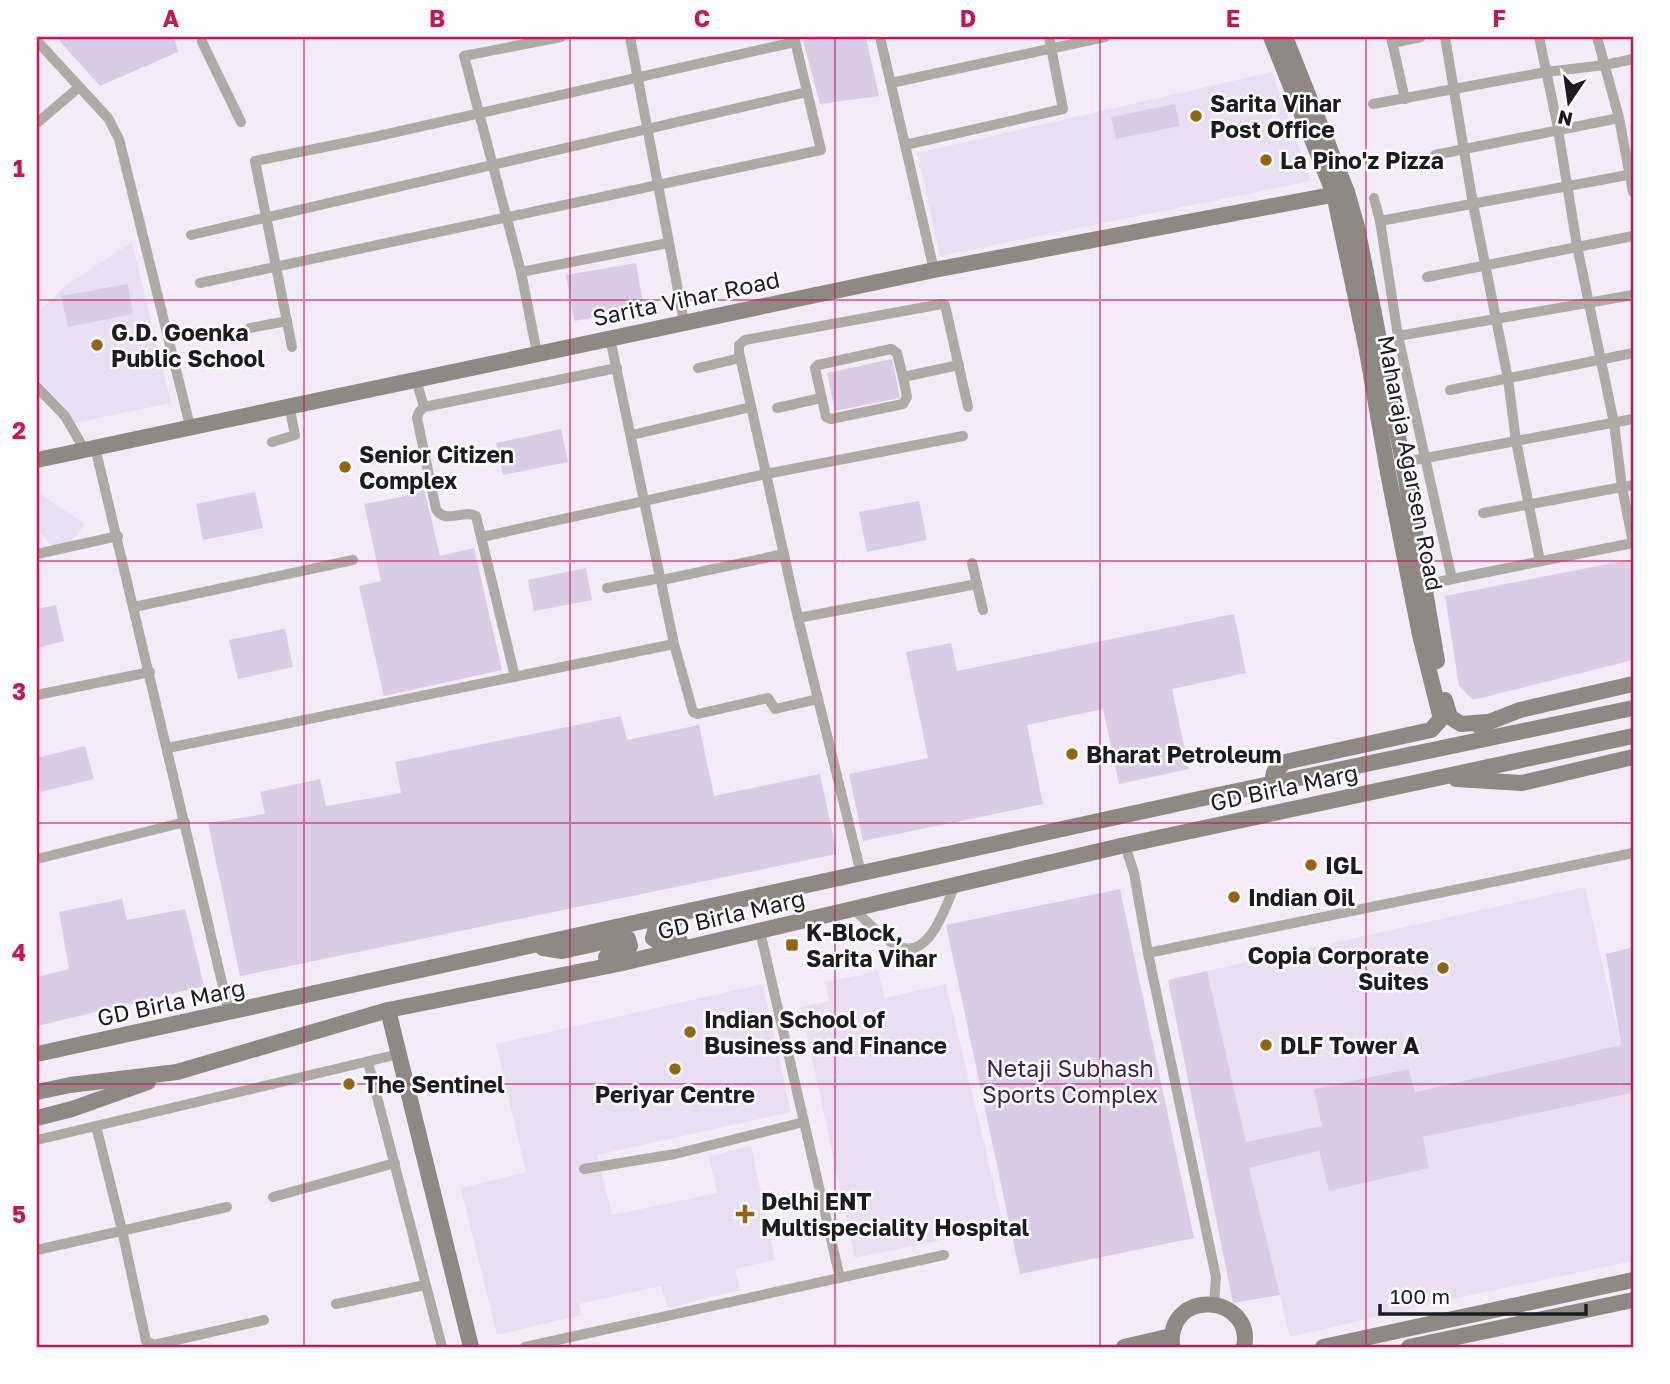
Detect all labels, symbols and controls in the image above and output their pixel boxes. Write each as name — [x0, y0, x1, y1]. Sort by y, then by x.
text: A — [163, 4, 180, 32]
text: B — [429, 4, 445, 32]
text: C — [694, 4, 710, 32]
text: D — [960, 4, 976, 32]
text: E — [1226, 4, 1240, 32]
text: F — [1492, 4, 1506, 32]
north arrow — [1534, 66, 1604, 136]
place label: Sarita Vihar Post Office — [1210, 89, 1341, 143]
text: N — [1555, 106, 1575, 132]
marker: Sarita Vihar Post Office — [1188, 108, 1204, 124]
place label: La Pino'z Pizza — [1280, 146, 1444, 174]
marker: La Pino'z Pizza — [1258, 152, 1274, 168]
text: 1 — [13, 154, 25, 182]
street label: Sarita Vihar Road — [590, 264, 782, 332]
place label: G.D. Goenka Public School — [111, 318, 265, 372]
street label: Maharaja Agarsen Road — [1372, 333, 1450, 593]
marker: G.D. Goenka Public School — [89, 337, 105, 353]
text: 2 — [12, 416, 26, 444]
place label: Senior Citizen Complex — [359, 440, 514, 494]
marker: Senior Citizen Complex — [337, 459, 353, 475]
text: 3 — [12, 677, 26, 705]
place label: Bharat Petroleum — [1086, 740, 1282, 768]
marker: Bharat Petroleum — [1064, 746, 1080, 762]
street label: GD Birla Marg — [1208, 758, 1360, 816]
place label: IGL — [1325, 851, 1363, 879]
marker: IGL — [1303, 857, 1319, 873]
street label: GD Birla Marg — [655, 883, 807, 945]
place label: Indian Oil — [1248, 883, 1355, 911]
marker: Indian Oil — [1226, 889, 1242, 905]
place label: K-Block, Sarita Vihar — [806, 918, 937, 972]
marker: K-Block, Sarita Vihar — [784, 937, 800, 953]
text: 4 — [12, 938, 26, 966]
place label: Copia Corporate Suites — [1248, 941, 1429, 995]
marker: Copia Corporate Suites — [1435, 960, 1451, 976]
street label: GD Birla Marg — [95, 973, 247, 1031]
place label: Indian School of Business and Finance — [704, 1005, 947, 1059]
marker: Indian School of Business and Finance — [682, 1024, 698, 1040]
place label: DLF Tower A — [1280, 1031, 1420, 1059]
marker: DLF Tower A — [1258, 1037, 1274, 1053]
park label: Netaji Subhash Sports Complex — [982, 1054, 1158, 1108]
marker: Periyar Centre — [667, 1061, 683, 1077]
place label: The Sentinel — [363, 1070, 505, 1098]
marker: The Sentinel — [341, 1076, 357, 1092]
place label: Periyar Centre — [595, 1080, 755, 1108]
place label: Delhi ENT Multispeciality Hospital — [761, 1187, 1030, 1241]
text: 5 — [12, 1200, 26, 1228]
marker: Delhi ENT Multispeciality Hospital — [735, 1204, 755, 1224]
scale bar — [1380, 1272, 1586, 1316]
text: 100 m — [1390, 1283, 1450, 1309]

